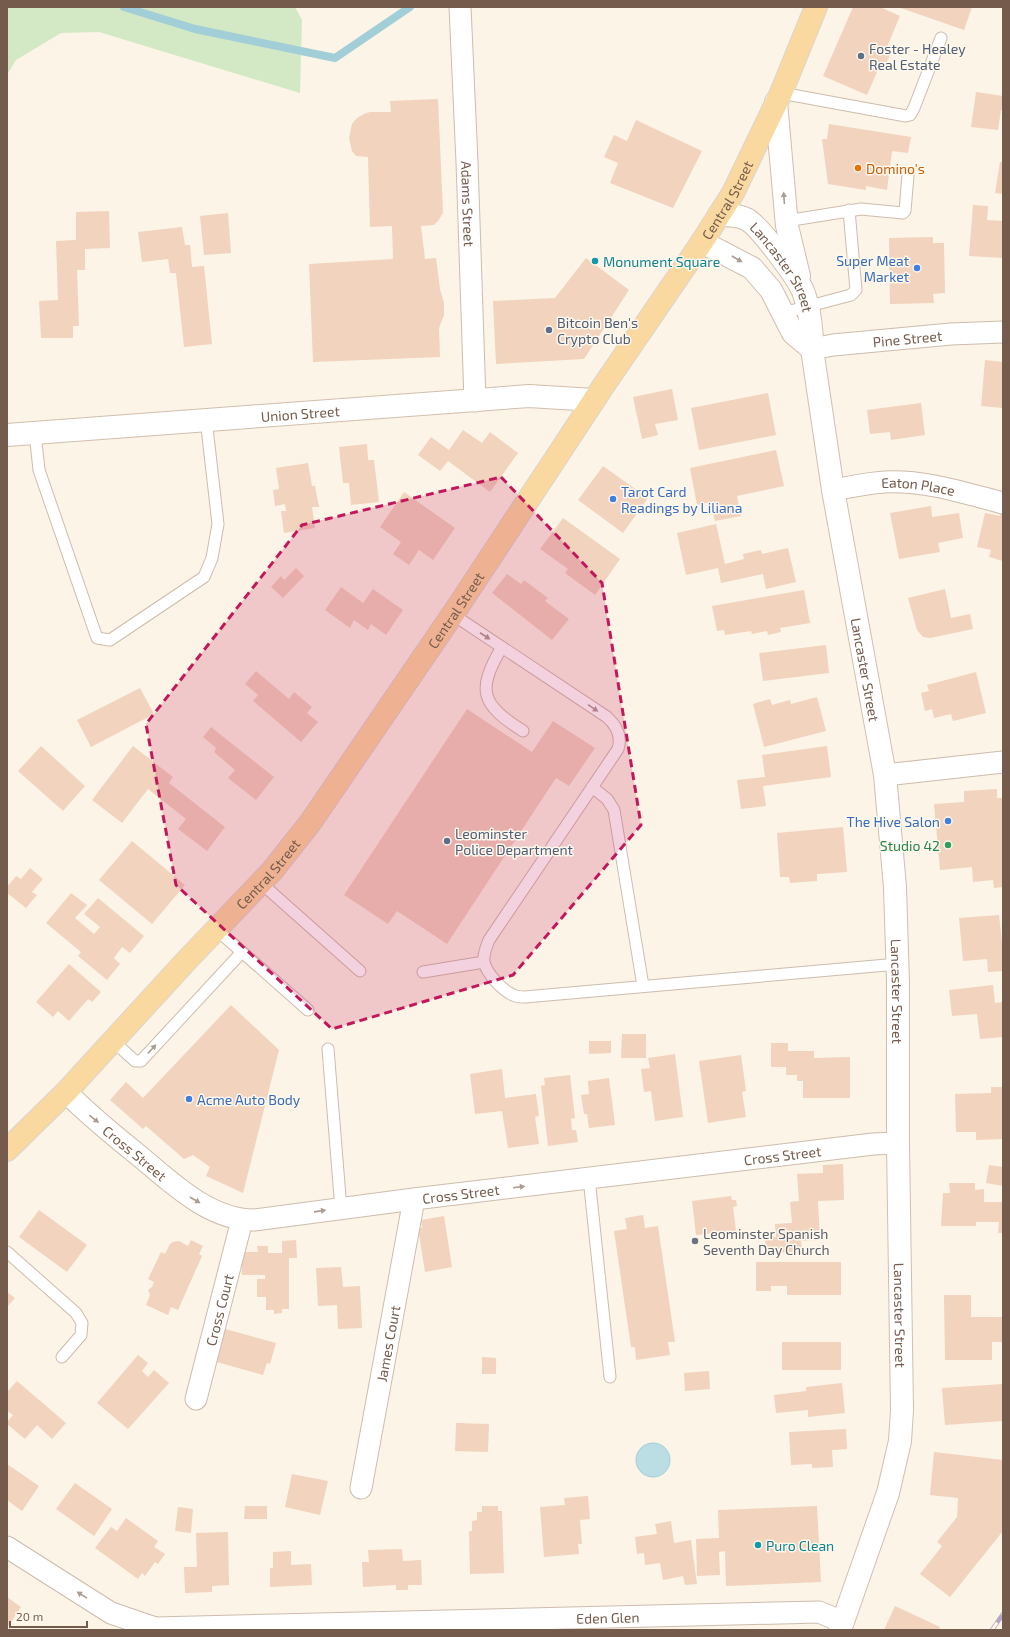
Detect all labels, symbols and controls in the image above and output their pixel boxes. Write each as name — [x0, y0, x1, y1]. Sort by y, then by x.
place label: Foster - Healey Real Estate — [869, 40, 966, 73]
marker: Foster - Healey Real Estate — [856, 51, 866, 61]
street label: Central Street — [697, 158, 756, 242]
place label: Domino's — [866, 160, 925, 177]
street label: Adams Street — [458, 161, 478, 247]
marker: Domino's — [853, 163, 863, 173]
one-way arrow — [781, 192, 788, 204]
street label: Lancaster Street — [747, 218, 817, 313]
place label: Super Meat Market — [836, 252, 909, 285]
place label: Monument Square — [603, 253, 720, 270]
marker: Monument Square — [590, 256, 600, 266]
one-way arrow — [731, 256, 743, 263]
marker: Super Meat Market — [912, 263, 922, 273]
place label: Bitcoin Ben's Crypto Club — [557, 314, 638, 347]
marker: Bitcoin Ben's Crypto Club — [544, 325, 554, 335]
street label: Pine Street — [872, 326, 943, 350]
street label: Union Street — [260, 402, 340, 425]
street label: Eaton Place — [881, 473, 957, 499]
place label: Tarot Card Readings by Liliana — [621, 483, 742, 516]
marker: Tarot Card Readings by Liliana — [608, 494, 618, 504]
street label: Central Street — [424, 569, 487, 651]
street label: Lancaster Street — [848, 616, 884, 723]
one-way arrow — [480, 632, 490, 640]
one-way arrow — [588, 704, 598, 712]
place label: The Hive Salon — [847, 813, 940, 830]
marker: The Hive Salon — [943, 816, 953, 826]
place label: Leominster Police Department — [455, 825, 573, 858]
street label: Central Street — [232, 835, 303, 912]
marker: Leominster Police Department — [442, 836, 452, 846]
place label: Studio 42 — [880, 837, 940, 854]
marker: Studio 42 — [943, 840, 953, 850]
street label: Lancaster Street — [888, 939, 907, 1044]
one-way arrow — [148, 1044, 157, 1054]
place label: Acme Auto Body — [197, 1091, 301, 1108]
marker: Acme Auto Body — [184, 1094, 194, 1104]
one-way arrow — [89, 1114, 99, 1123]
street label: Cross Street — [100, 1121, 170, 1184]
street label: Cross Street — [743, 1142, 822, 1168]
street label: Cross Street — [421, 1180, 500, 1206]
one-way arrow — [513, 1184, 525, 1190]
one-way arrow — [189, 1197, 201, 1204]
one-way arrow — [314, 1208, 326, 1214]
place label: Leominster Spanish Seventh Day Church — [703, 1225, 830, 1258]
marker: Leominster Spanish Seventh Day Church — [690, 1236, 700, 1246]
street label: Lancaster Street — [891, 1263, 910, 1368]
street label: Cross Court — [202, 1272, 236, 1348]
street label: James Court — [372, 1304, 403, 1383]
place label: Puro Clean — [766, 1537, 834, 1554]
marker: Puro Clean — [753, 1540, 763, 1550]
one-way arrow — [77, 1591, 87, 1599]
scale bar — [10, 1603, 87, 1629]
street label: Eden Glen — [576, 1608, 640, 1626]
text: 20 m — [16, 1609, 43, 1623]

